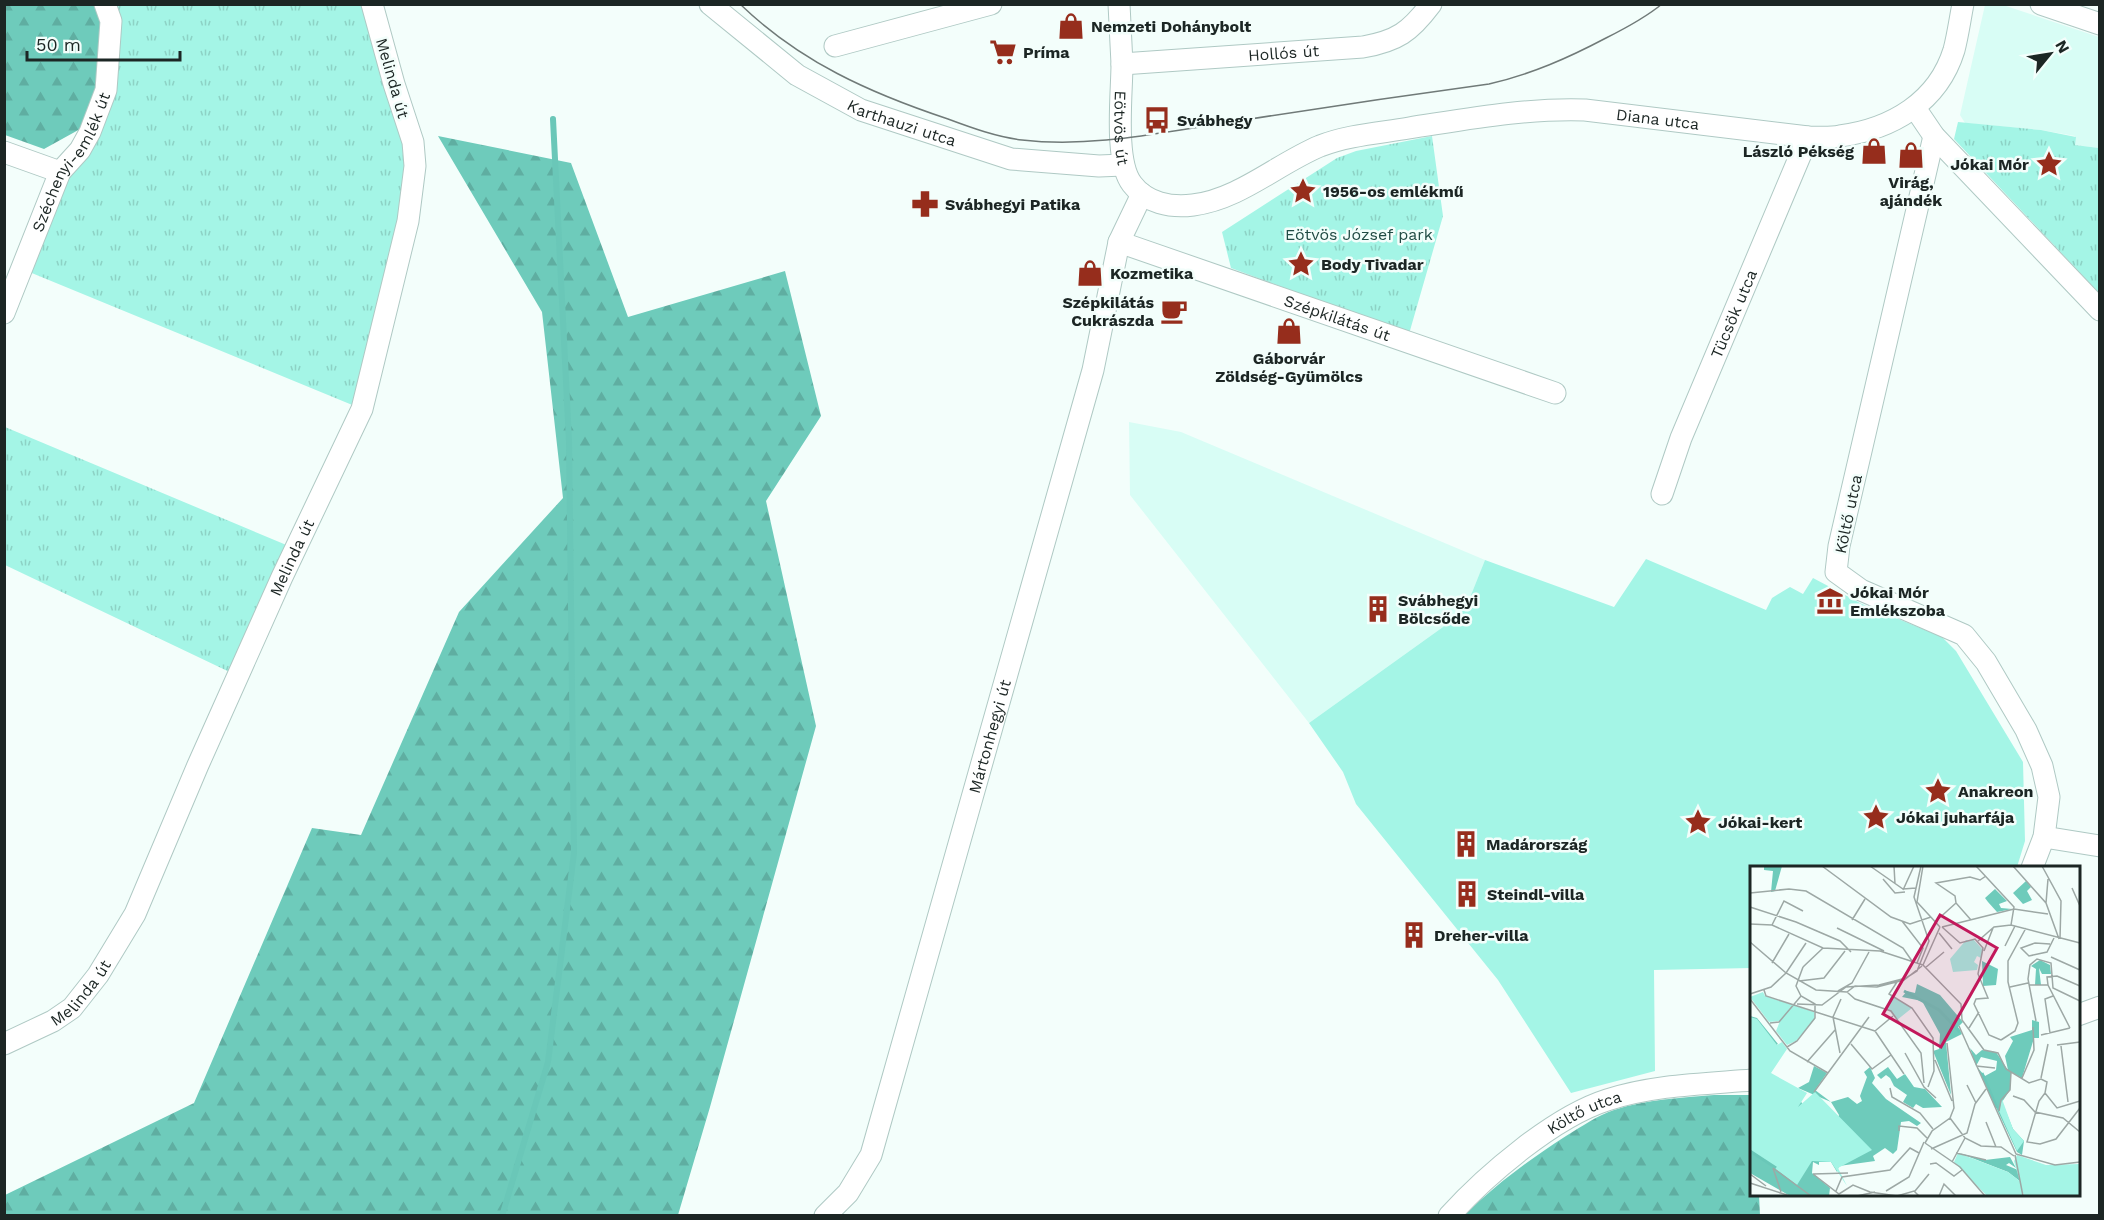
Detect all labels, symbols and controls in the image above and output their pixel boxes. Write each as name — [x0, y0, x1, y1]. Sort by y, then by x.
shop icon: Nemzeti Dohánybolt — [1056, 11, 1086, 41]
place label: Nemzeti Dohánybolt — [1091, 17, 1251, 36]
scale bar — [27, 24, 180, 62]
north arrow — [2020, 24, 2080, 84]
text: 50 m — [36, 34, 81, 55]
street label: Melinda út — [372, 36, 413, 121]
supermarket icon: Príma — [988, 37, 1018, 67]
text: N — [2051, 37, 2074, 57]
street label: Hollós út — [1247, 41, 1320, 65]
place label: Príma — [1023, 43, 1070, 62]
street label: Széchenyi-emlék út — [28, 89, 114, 235]
street label: Eötvös út — [1110, 90, 1133, 167]
street label: Karthauzi utca — [844, 95, 959, 150]
bus stop icon: Svábhegy — [1142, 105, 1172, 135]
street label: Diana utca — [1615, 105, 1700, 134]
place label: Svábhegy — [1177, 111, 1254, 130]
shop icon: László Pékség — [1859, 136, 1889, 166]
shop icon: Virág, ajándék — [1896, 140, 1926, 170]
place label: László Pékség — [1743, 142, 1854, 161]
place icon: Jókai Mór — [2034, 149, 2064, 179]
place label: Jókai Mór — [1950, 155, 2029, 174]
place label: Virág, ajándék — [1880, 173, 1942, 210]
place icon: 1956-os emlékmű — [1288, 176, 1318, 206]
place label: 1956-os emlékmű — [1323, 182, 1464, 201]
pharmacy icon: Svábhegyi Patika — [910, 189, 940, 219]
place label: Svábhegyi Patika — [945, 195, 1081, 214]
park label: Eötvös József park — [1285, 225, 1433, 244]
place icon: Body Tivadar — [1286, 249, 1316, 279]
place label: Body Tivadar — [1321, 255, 1424, 274]
shop icon: Kozmetika — [1075, 258, 1105, 288]
place label: Kozmetika — [1110, 264, 1194, 283]
street label: Tücsök utca — [1707, 267, 1761, 361]
street label: Szépkilátás út — [1281, 291, 1393, 345]
place label: Szépkilátás Cukrászda — [1062, 293, 1155, 330]
cafe icon: Szépkilátás Cukrászda — [1159, 296, 1189, 326]
shop icon: Gáborvár Zöldség-Gyümölcs — [1274, 316, 1304, 346]
place label: Gáborvár Zöldség-Gyümölcs — [1215, 349, 1363, 386]
street label: Költő utca — [1831, 473, 1866, 555]
street label: Melinda út — [266, 516, 318, 599]
place label: Jókai Mór Emlékszoba — [1850, 583, 1946, 620]
museum icon: Jókai Mór Emlékszoba — [1815, 586, 1845, 616]
place label: Svábhegyi Bölcsőde — [1398, 591, 1478, 628]
building icon: Svábhegyi Bölcsőde — [1363, 594, 1393, 624]
street label: Mártonhegyi út — [965, 677, 1015, 795]
place icon: Anakreon — [1923, 776, 1953, 806]
place label: Anakreon — [1958, 782, 2034, 801]
place icon: Jókai juharfája — [1861, 802, 1891, 832]
place icon: Jókai-kert — [1683, 807, 1713, 837]
place label: Jókai juharfája — [1896, 808, 2015, 827]
place label: Jókai-kert — [1718, 813, 1802, 832]
building icon: Madárország — [1451, 829, 1481, 859]
place label: Madárország — [1486, 835, 1587, 854]
inset map — [1750, 866, 2080, 1196]
building icon: Steindl-villa — [1452, 879, 1482, 909]
place label: Steindl-villa — [1487, 885, 1585, 904]
building icon: Dreher-villa — [1399, 920, 1429, 950]
place label: Dreher-villa — [1434, 926, 1529, 945]
street label: Melinda út — [47, 956, 115, 1030]
street label: Költő utca — [1544, 1087, 1624, 1138]

